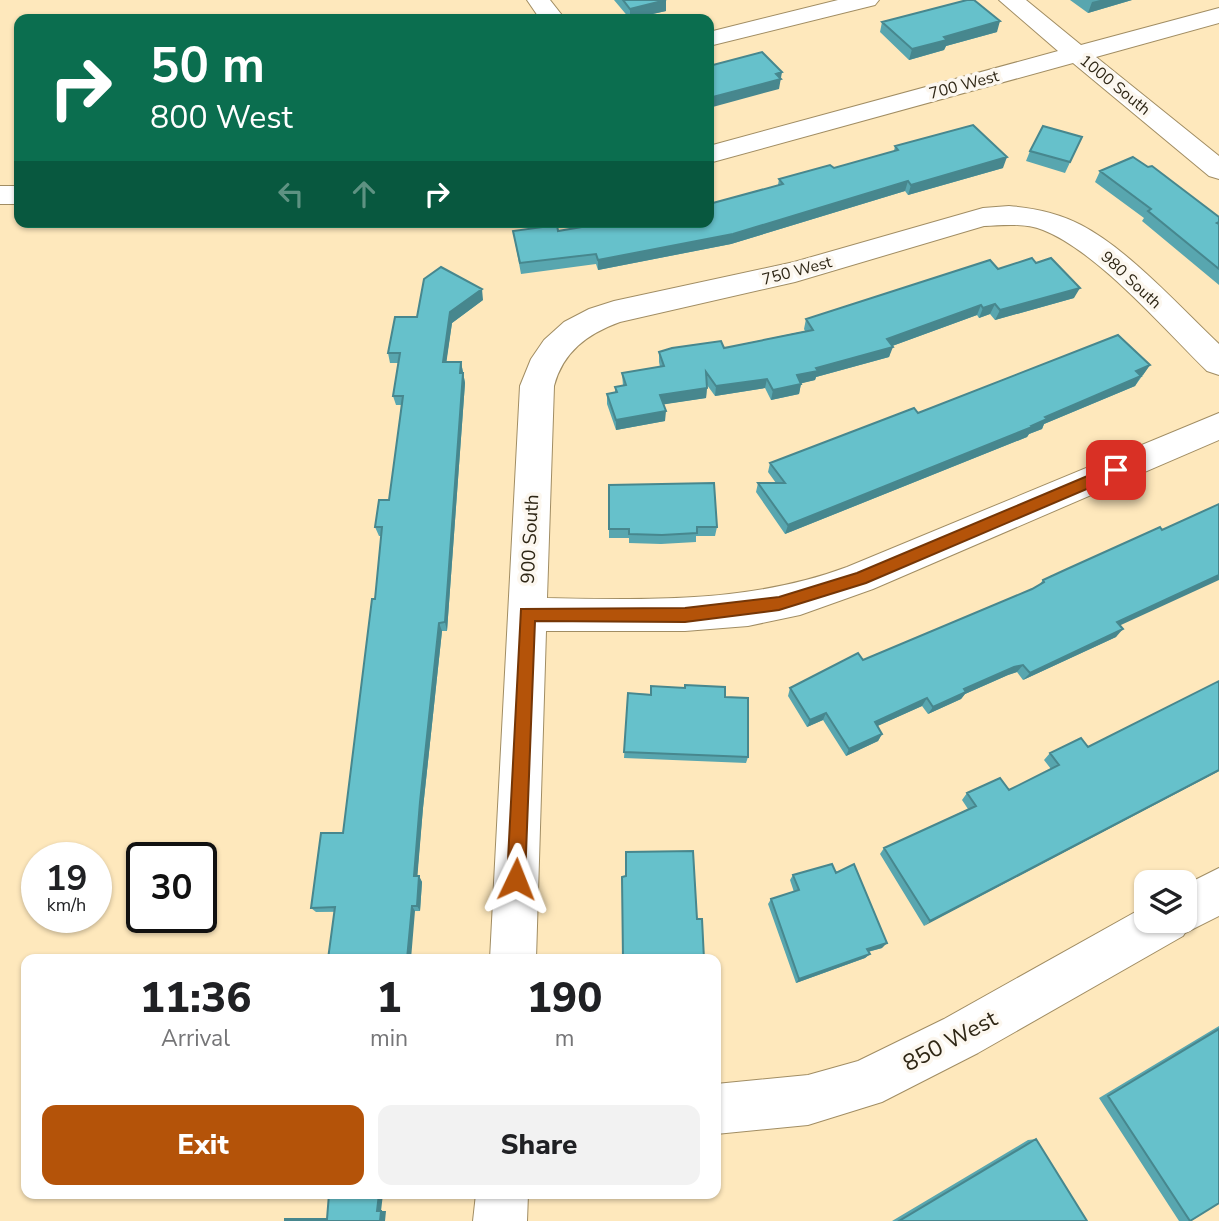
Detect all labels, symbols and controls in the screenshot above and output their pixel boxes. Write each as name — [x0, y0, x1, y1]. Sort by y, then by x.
text: 50 m — [150, 32, 265, 99]
icon: right — [35, 42, 126, 133]
street label: 1000 South — [1075, 50, 1155, 120]
street label: 700 West — [927, 65, 1002, 105]
text: 800 West — [150, 96, 293, 139]
icon: left — [272, 175, 310, 213]
icon: ahead — [345, 175, 383, 213]
icon: right — [418, 175, 456, 213]
street label: 980 South — [1096, 246, 1166, 314]
street label: 750 West — [760, 251, 835, 291]
pin — [1086, 440, 1146, 500]
icon: arrive — [1097, 451, 1135, 489]
street label: 900 South — [515, 494, 545, 584]
speed limit sign: 30 — [126, 842, 217, 933]
position arrow — [479, 842, 553, 916]
text: 19 — [45, 855, 88, 902]
map controls — [1134, 870, 1197, 933]
button: layers — [1134, 870, 1197, 933]
text: km/h — [47, 893, 86, 917]
text: 11:36 — [140, 970, 251, 1027]
text: 1 — [376, 970, 402, 1027]
text: 190 — [527, 970, 602, 1027]
street label: 850 West — [897, 1003, 1003, 1079]
text: Arrival — [161, 1023, 230, 1054]
text: min — [370, 1023, 408, 1054]
text: m — [555, 1023, 574, 1054]
button: Exit — [42, 1105, 364, 1185]
button: Share — [378, 1105, 700, 1185]

